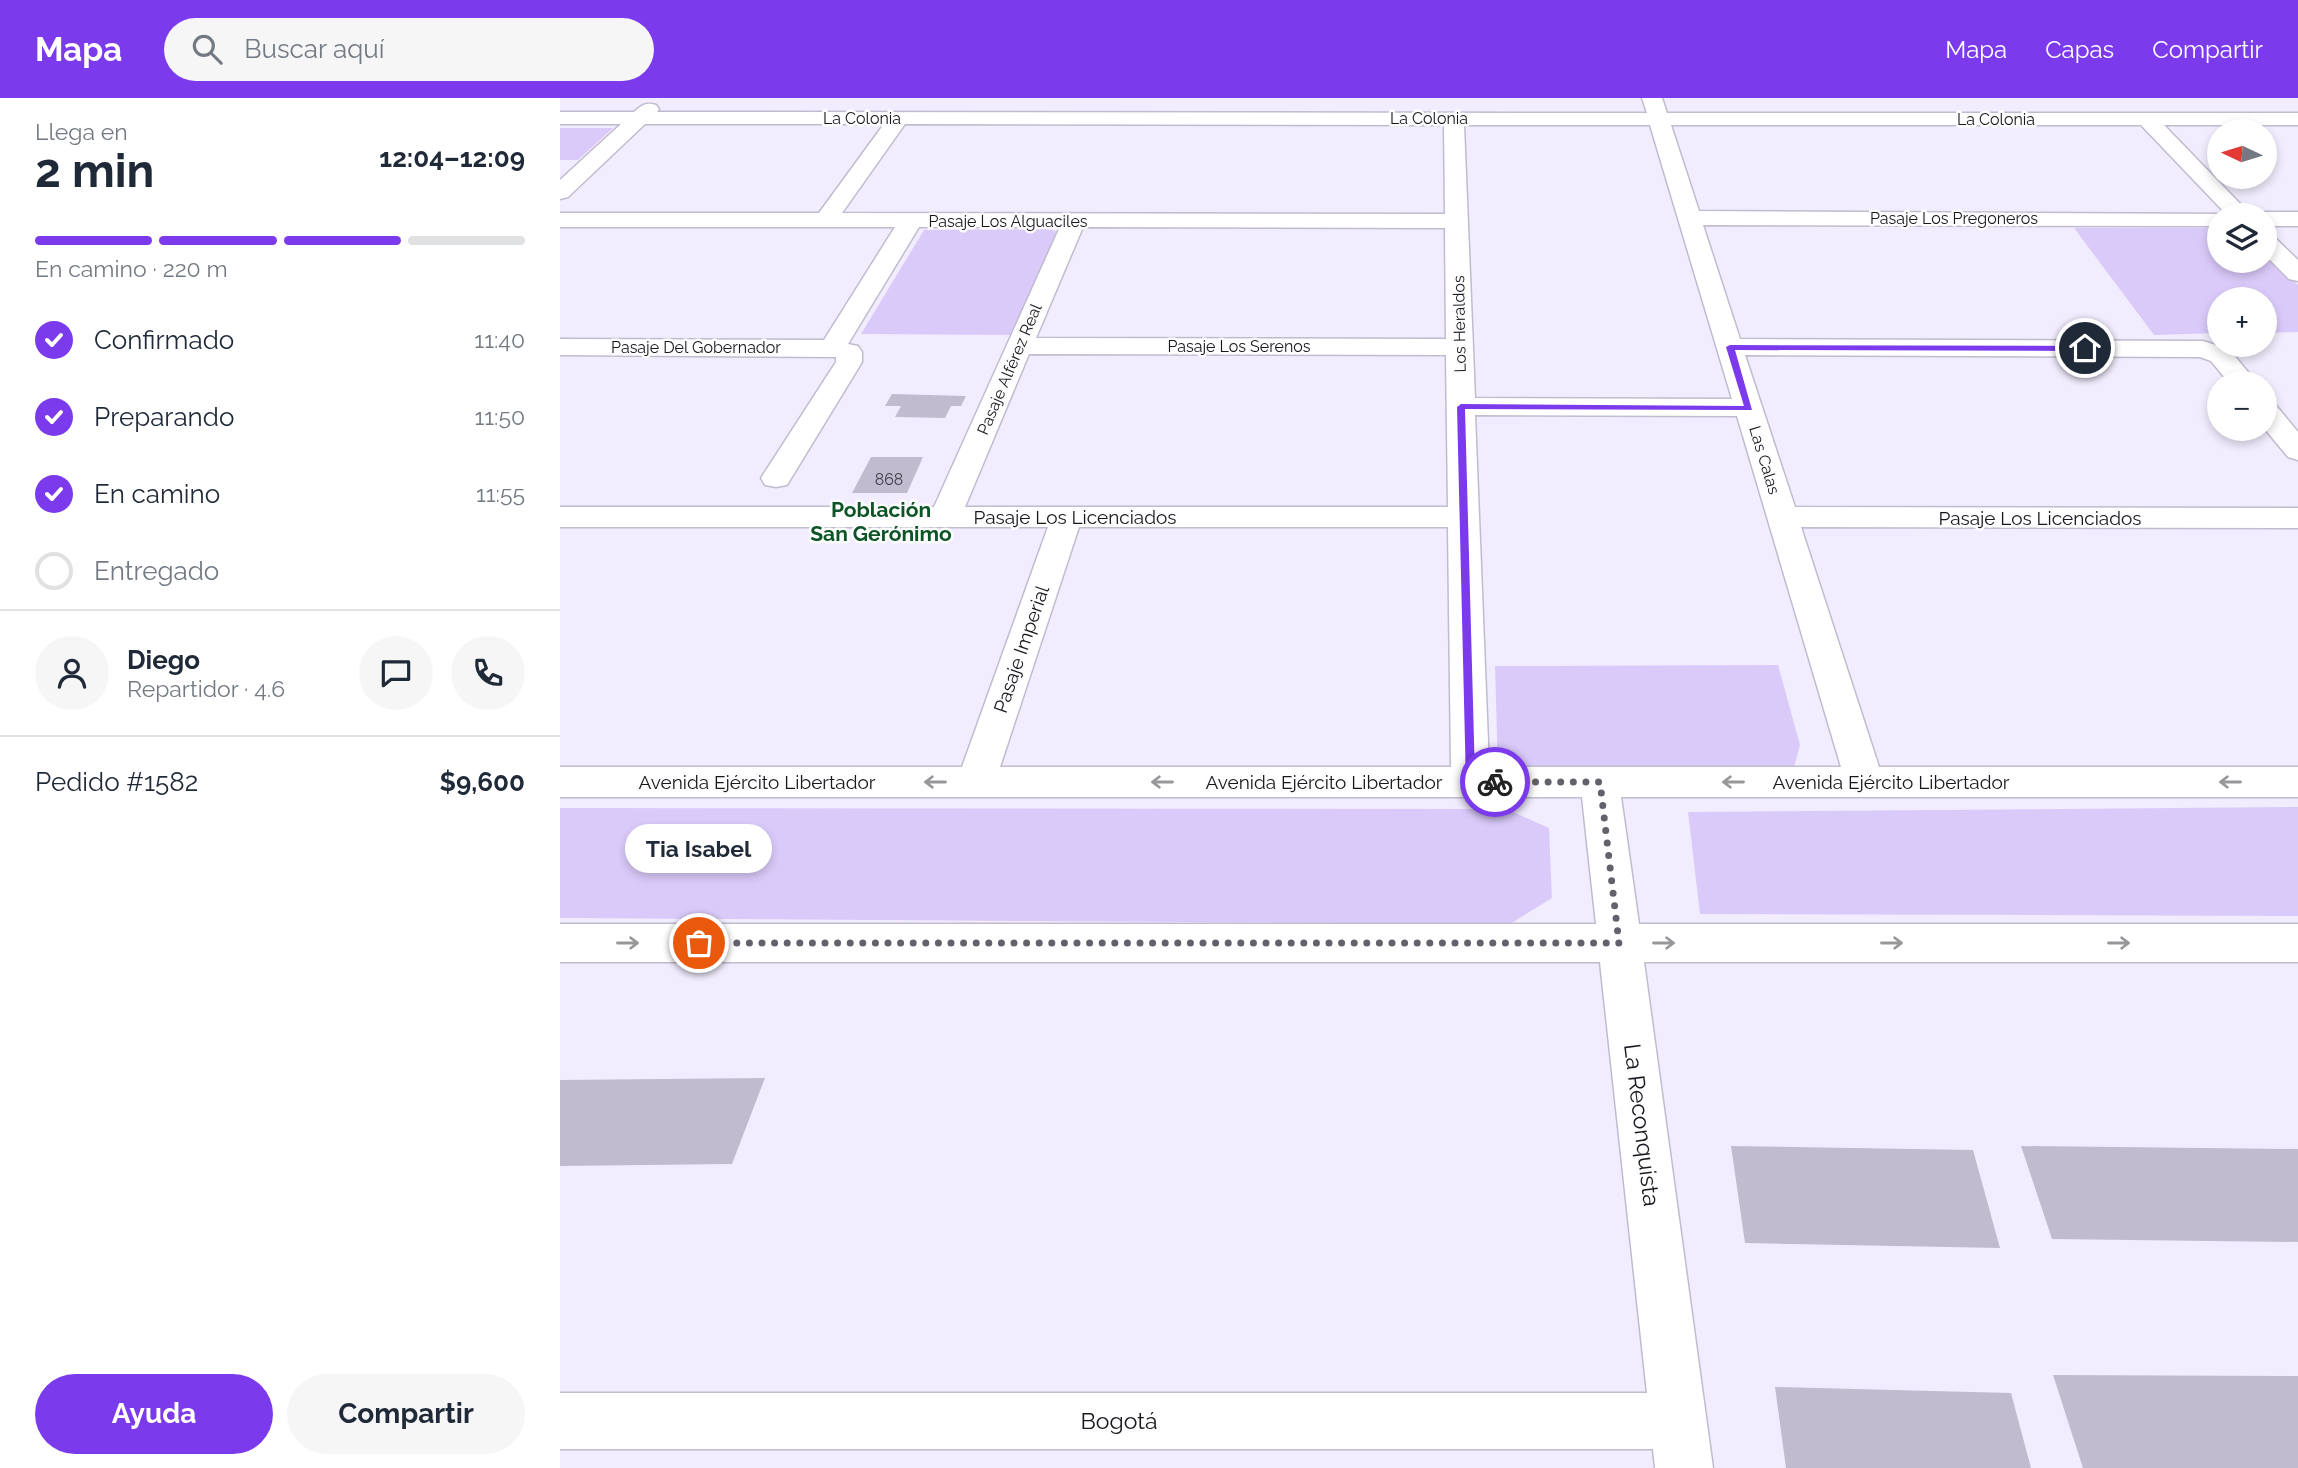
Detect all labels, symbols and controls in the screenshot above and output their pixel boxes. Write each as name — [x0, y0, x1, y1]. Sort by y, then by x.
search box — [164, 18, 654, 81]
text: Mapa — [35, 30, 122, 69]
icon: search — [188, 30, 226, 68]
text: Buscar aquí — [244, 34, 384, 64]
text: Mapa — [1945, 35, 2007, 64]
text: Capas — [2045, 35, 2114, 64]
text: Compartir — [2152, 35, 2263, 64]
street label: La Colonia — [823, 109, 901, 128]
street label: La Colonia — [1390, 109, 1468, 128]
street label: La Colonia — [1957, 110, 2035, 129]
text: Llega en — [35, 118, 128, 145]
north arrow — [2207, 119, 2277, 189]
map controls — [2207, 119, 2277, 441]
text: 12:04–12:09 — [379, 143, 525, 173]
text: 2 min — [35, 144, 154, 198]
button: layers — [2207, 203, 2277, 273]
street label: Pasaje Los Pregoneros — [1870, 209, 2038, 228]
street label: Pasaje Los Alguaciles — [928, 212, 1088, 231]
text: En camino · 220 m — [35, 255, 228, 282]
street label: Los Heraldos — [1449, 275, 1470, 373]
button: + — [2207, 287, 2277, 357]
street label: Pasaje Alférez Real — [973, 300, 1046, 438]
pin — [2055, 318, 2115, 378]
icon: check — [35, 321, 73, 359]
text: Confirmado — [94, 325, 234, 355]
text: 11:40 — [474, 326, 525, 353]
icon: home — [2066, 329, 2104, 367]
street label: Pasaje Los Serenos — [1167, 337, 1311, 356]
street label: Pasaje Del Gobernador — [611, 338, 781, 357]
button: − — [2207, 371, 2277, 441]
icon: check — [35, 398, 73, 436]
text: Preparando — [94, 402, 234, 432]
text: 11:50 — [474, 403, 525, 430]
street label: Las Calas — [1745, 424, 1784, 497]
house number: 868 — [875, 470, 903, 489]
icon: check — [35, 475, 73, 513]
text: En camino — [94, 479, 220, 509]
text: 11:55 — [476, 480, 525, 507]
district label: Población San Gerónimo — [810, 497, 952, 546]
street label: Pasaje Los Licenciados — [973, 506, 1177, 528]
street label: Pasaje Los Licenciados — [1938, 507, 2142, 529]
text: Entregado — [94, 556, 219, 586]
street label: Pasaje Imperial — [989, 582, 1053, 716]
button: person — [35, 636, 109, 710]
button: chat — [359, 636, 433, 710]
button: phone — [451, 636, 525, 710]
text: Diego — [127, 645, 200, 675]
text: Repartidor · 4.6 — [127, 675, 285, 702]
courier — [1460, 747, 1530, 817]
icon: bike — [1476, 763, 1514, 801]
text: Pedido #1582 — [35, 767, 198, 797]
text: $9,600 — [439, 767, 525, 797]
street label: Avenida Ejército Libertador — [639, 771, 876, 793]
street label: Avenida Ejército Libertador — [1206, 771, 1443, 793]
street label: Avenida Ejército Libertador — [1773, 771, 2010, 793]
one-way arrow — [924, 775, 947, 789]
one-way arrow — [1151, 775, 1174, 789]
one-way arrow — [1722, 775, 1745, 789]
one-way arrow — [2219, 775, 2242, 789]
callout: Tia Isabel — [626, 824, 772, 873]
text: Tia Isabel — [646, 835, 751, 862]
pin — [669, 913, 729, 973]
icon: bag — [680, 924, 718, 962]
one-way arrow — [616, 936, 639, 950]
one-way arrow — [1652, 936, 1675, 950]
one-way arrow — [1880, 936, 1903, 950]
one-way arrow — [2107, 936, 2130, 950]
street label: La Reconquista — [1619, 1042, 1666, 1208]
button: Ayuda — [35, 1374, 273, 1454]
button: Compartir — [287, 1374, 525, 1454]
street label: Bogotá — [1081, 1407, 1157, 1434]

